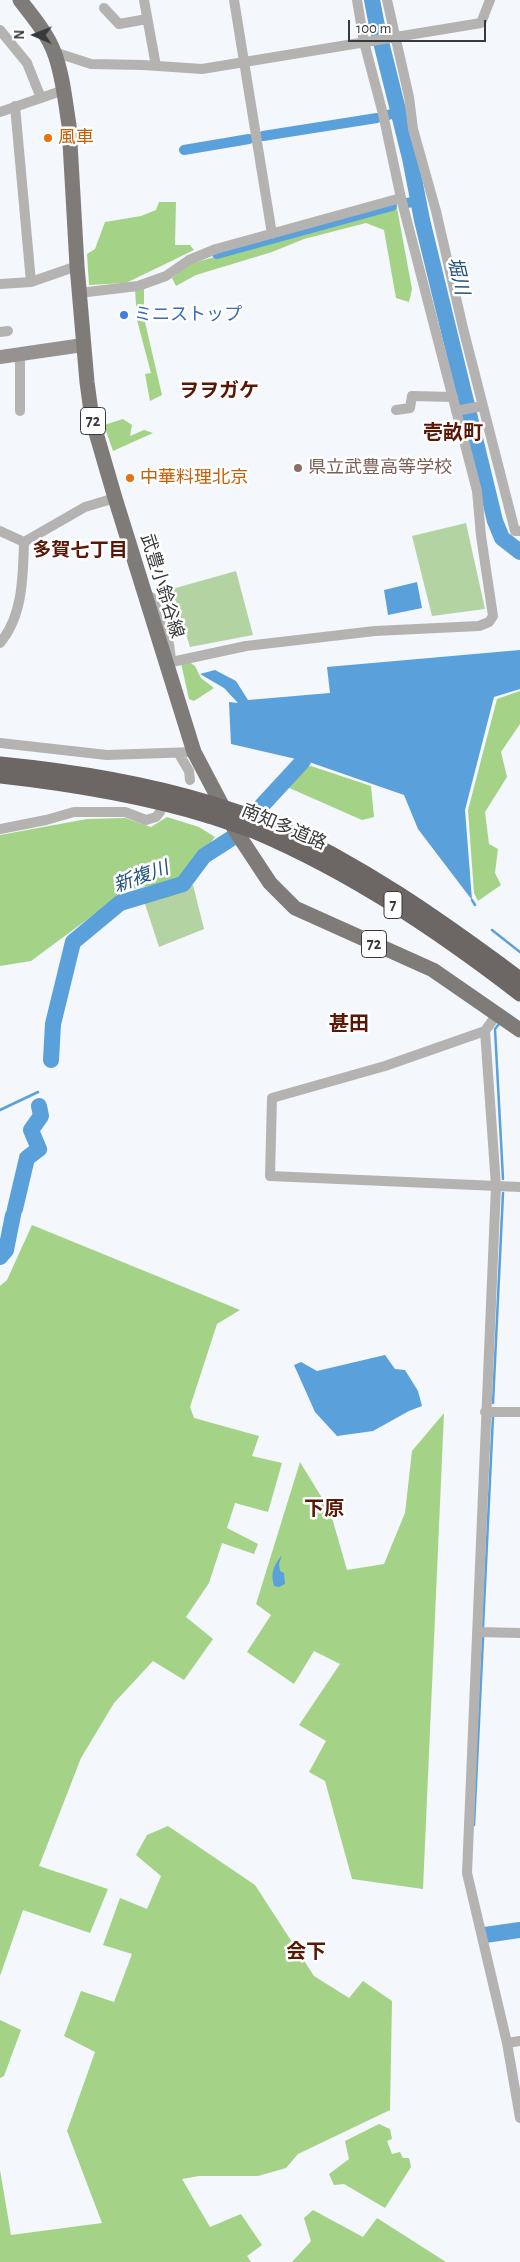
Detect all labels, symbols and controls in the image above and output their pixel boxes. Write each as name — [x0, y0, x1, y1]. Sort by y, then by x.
north arrow — [10, 10, 60, 60]
scale bar — [350, 10, 488, 42]
text: 100 m — [356, 21, 391, 36]
text: N — [13, 30, 27, 40]
place label: 風車 — [58, 127, 94, 149]
marker: 風車 — [42, 132, 54, 144]
water label: 堀川 — [443, 255, 473, 297]
place label: ミニストップ — [134, 304, 242, 326]
marker: ミニストップ — [118, 309, 130, 321]
district label: ヲヲガケ — [179, 379, 259, 403]
road number: 72 — [80, 408, 106, 434]
district label: 壱畝町 — [423, 421, 483, 445]
place label: 県立武豊高等学校 — [308, 457, 452, 479]
marker: 県立武豊高等学校 — [292, 462, 304, 474]
place label: 中華料理北京 — [140, 467, 248, 489]
marker: 中華料理北京 — [124, 472, 136, 484]
street label: 武豊小鈴谷線 — [136, 531, 188, 641]
district label: 多賀七丁目 — [33, 539, 127, 561]
street label: 南知多道路 — [238, 799, 330, 855]
water label: 新複川 — [110, 857, 172, 897]
road number: 7 — [384, 892, 402, 918]
road number: 72 — [362, 931, 386, 958]
district label: 甚田 — [329, 1012, 369, 1036]
district label: 下原 — [304, 1497, 344, 1521]
district label: 会下 — [286, 1940, 326, 1964]

